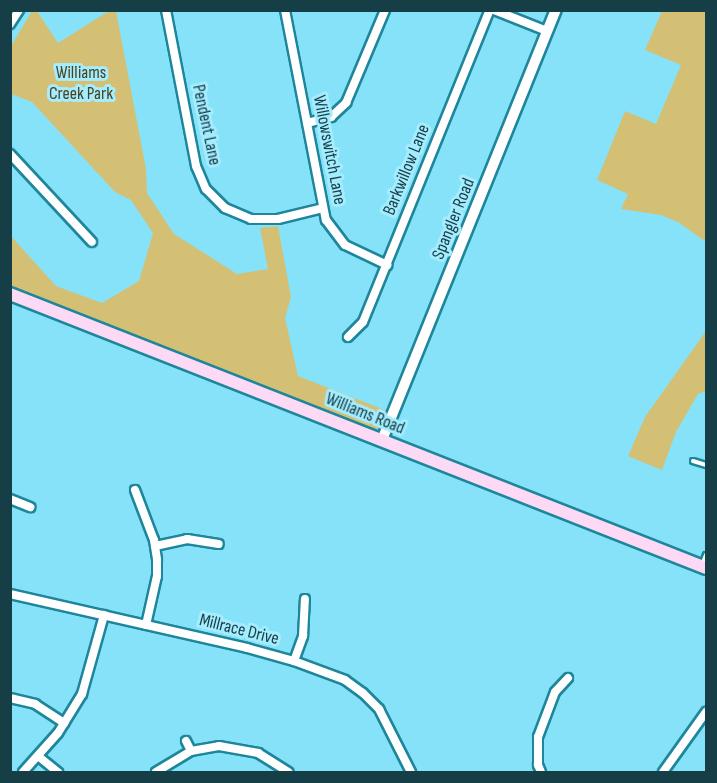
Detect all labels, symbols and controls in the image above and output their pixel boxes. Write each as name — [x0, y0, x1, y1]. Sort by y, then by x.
park label: Williams Creek Park — [49, 63, 113, 106]
street label: Pendent Lane — [187, 83, 225, 167]
street label: Willowswitch Lane — [308, 94, 350, 206]
street label: Barkwillow Lane — [379, 121, 435, 219]
street label: Spangler Road — [428, 175, 480, 263]
street label: Williams Road — [322, 388, 408, 440]
street label: Millrace Drive — [197, 610, 281, 650]

